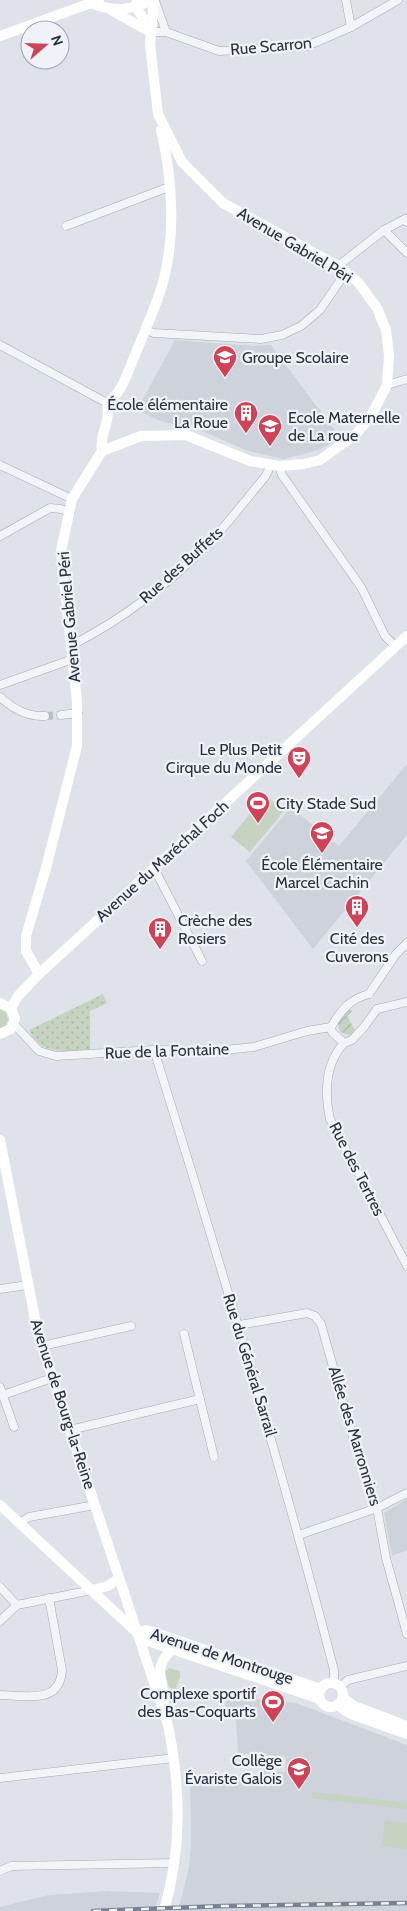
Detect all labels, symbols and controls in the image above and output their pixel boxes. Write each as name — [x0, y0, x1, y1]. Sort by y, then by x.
north arrow — [20, 20, 70, 70]
text: N — [47, 33, 67, 48]
street label: Rue Scarron — [230, 33, 313, 59]
street label: Avenue Gabriel Péri — [234, 203, 356, 287]
school or university icon: Groupe Scolaire — [212, 344, 238, 378]
place label: Groupe Scolaire — [242, 348, 349, 367]
place label: École élémentaire La Roue — [107, 395, 228, 432]
building icon: École élémentaire La Roue — [233, 400, 259, 434]
place label: Ecole Maternelle de La roue — [288, 408, 400, 445]
school or university icon: Ecole Maternelle de La roue — [257, 413, 283, 447]
street label: Rue des Buffets — [135, 522, 227, 607]
street label: Avenue Gabriel Péri — [54, 551, 84, 683]
place label: Le Plus Petit Cirque du Monde — [166, 740, 283, 777]
theatre icon: Le Plus Petit Cirque du Monde — [286, 745, 312, 779]
sports icon: City Stade Sud — [245, 790, 271, 824]
place label: City Stade Sud — [276, 794, 376, 813]
street label: Avenue du Maréchal Foch — [92, 796, 232, 926]
school or university icon: École Élémentaire Marcel Cachin — [309, 820, 335, 854]
place label: École Élémentaire Marcel Cachin — [261, 855, 383, 892]
building icon: Cité des Cuverons — [344, 894, 370, 928]
place label: Crèche des Rosiers — [178, 911, 253, 948]
building icon: Crèche des Rosiers — [147, 916, 173, 950]
place label: Cité des Cuverons — [325, 929, 389, 966]
street label: Rue de la Fontaine — [105, 1039, 229, 1063]
street label: Rue des Tertres — [325, 1119, 389, 1219]
street label: Rue du Général Sarrail — [219, 1291, 281, 1439]
street label: Avenue de Bourg-la-Reine — [26, 1317, 100, 1491]
street label: Allée des Marronniers — [325, 1364, 385, 1508]
street label: Avenue de Montrouge — [148, 1624, 296, 1688]
place label: Complexe sportif des Bas-Coquarts — [138, 1684, 257, 1721]
sports icon: Complexe sportif des Bas-Coquarts — [260, 1689, 286, 1723]
place label: Collège Évariste Galois — [185, 1751, 282, 1788]
school or university icon: Collège Évariste Galois — [286, 1756, 312, 1790]

